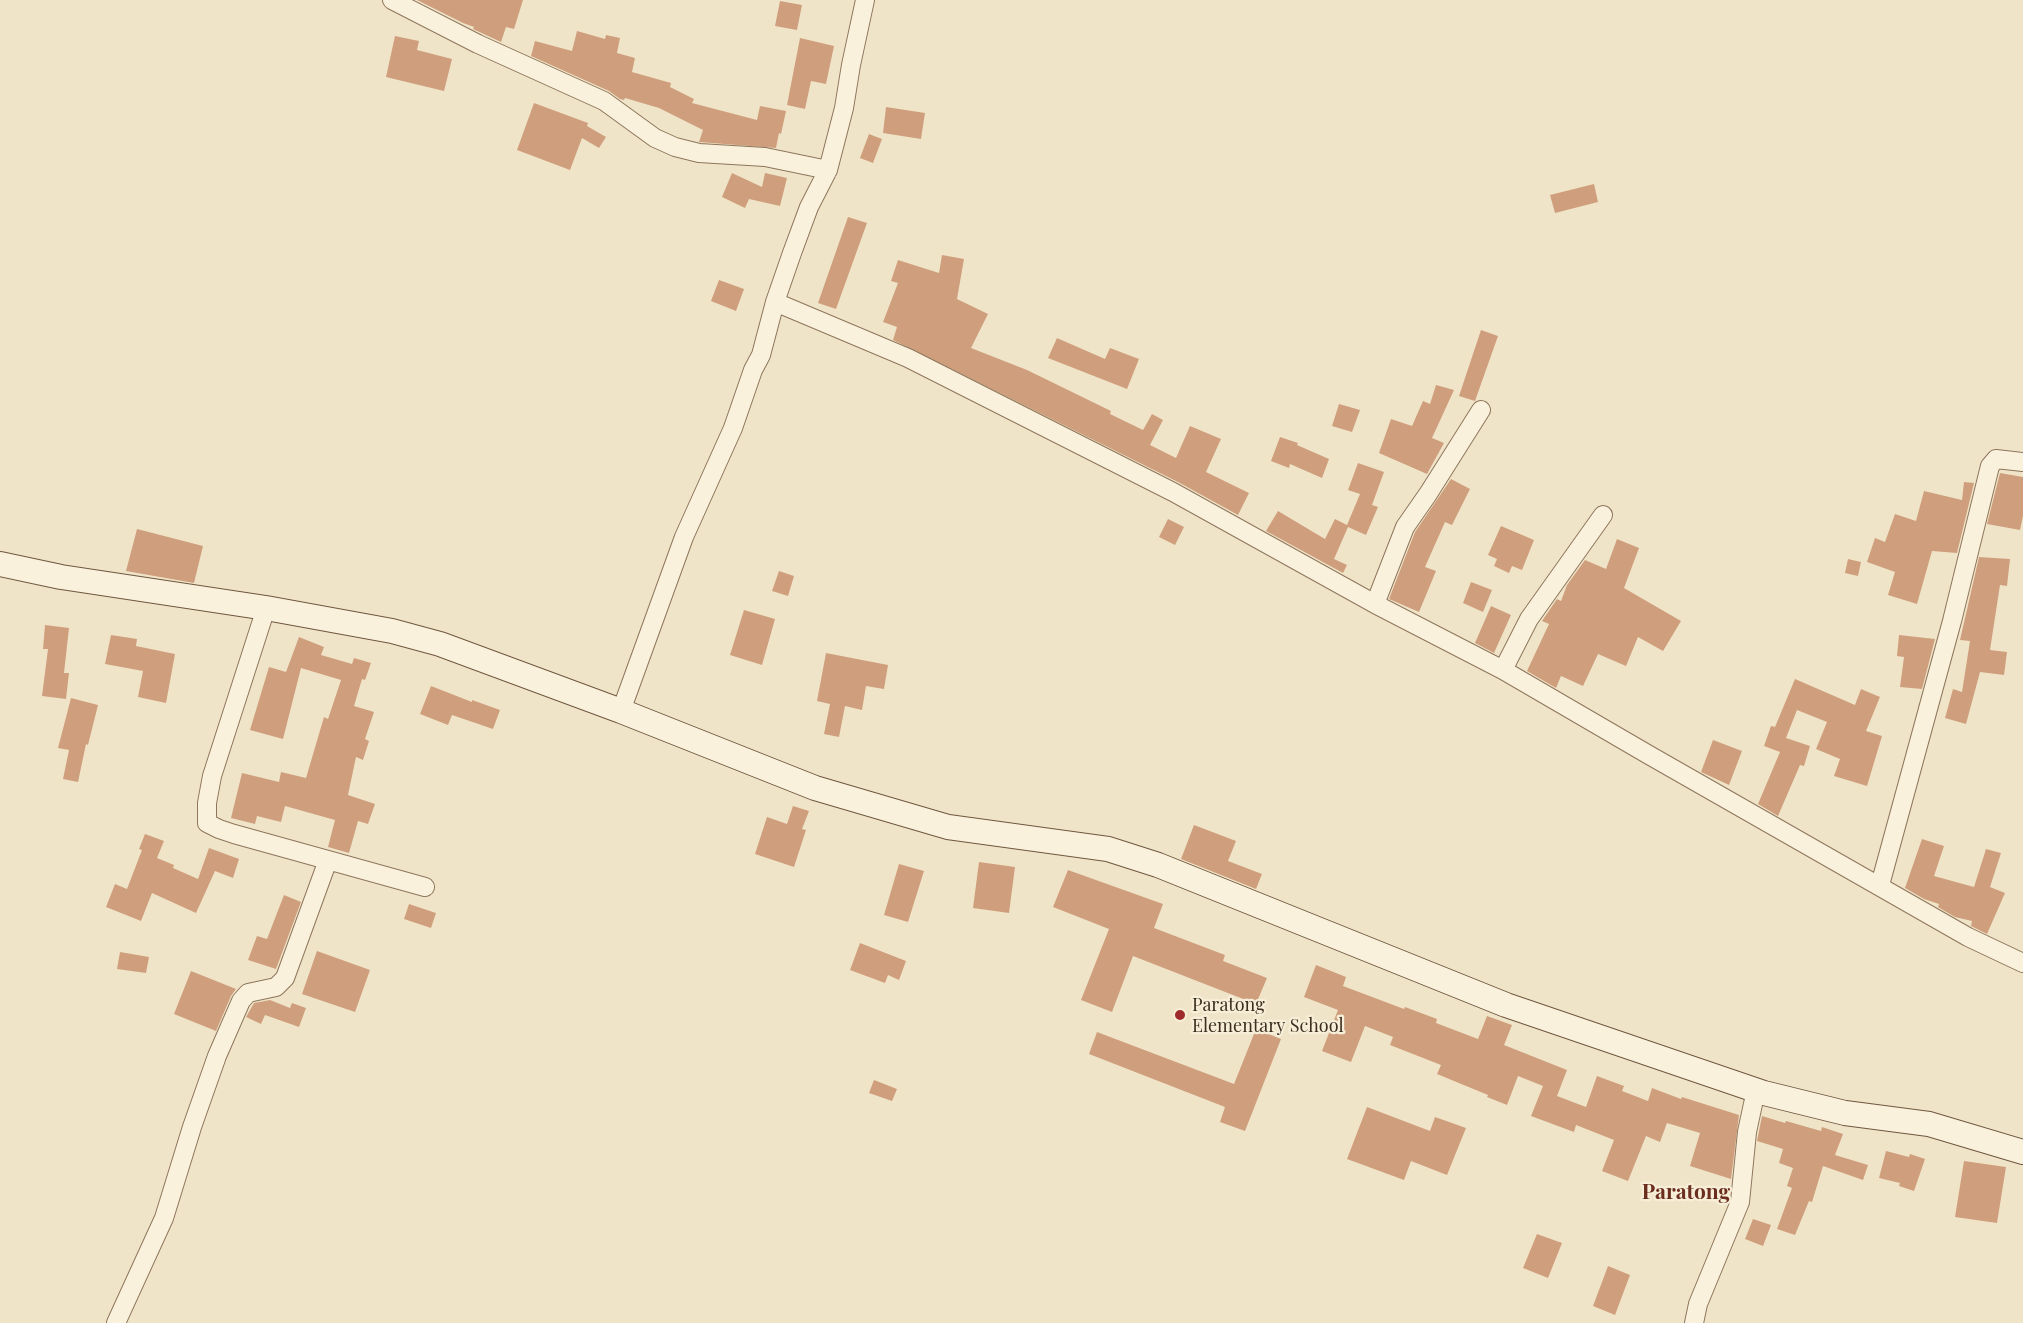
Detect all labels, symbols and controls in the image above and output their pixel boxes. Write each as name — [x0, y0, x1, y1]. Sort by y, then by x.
place label: Paratong Elementary School — [1192, 994, 1344, 1036]
marker: Paratong Elementary School — [1173, 1008, 1187, 1022]
district label: Paratong — [1642, 1179, 1730, 1205]

